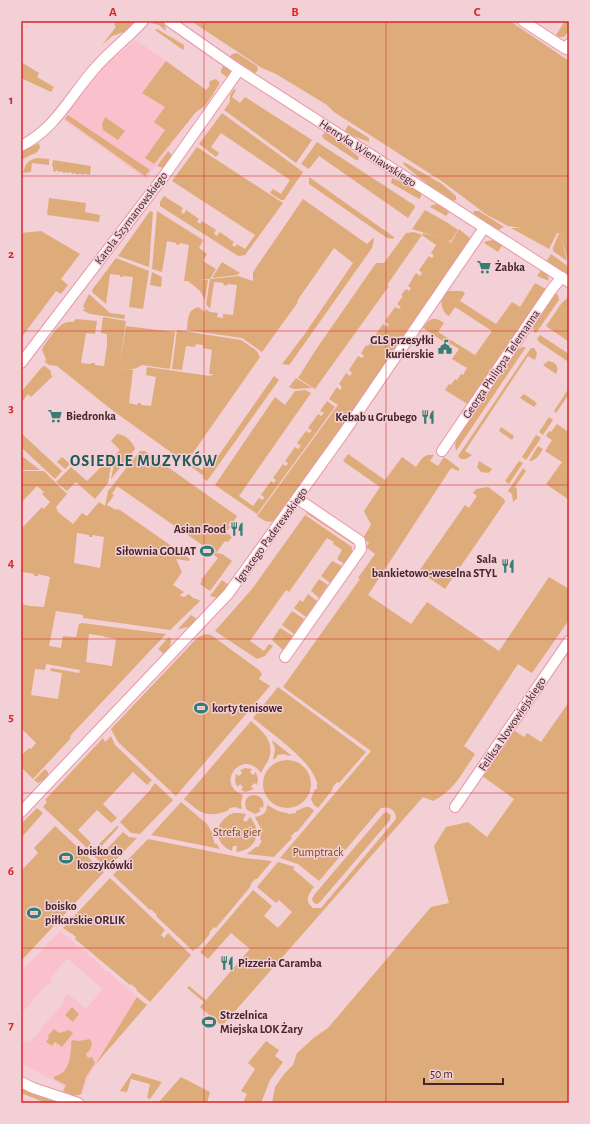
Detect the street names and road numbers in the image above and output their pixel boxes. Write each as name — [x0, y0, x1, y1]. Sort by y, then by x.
street label: Henryka Wieniawskiego — [317, 117, 419, 190]
street label: Karola Szymanowskiego — [92, 169, 171, 267]
street label: Georga Philippa Telemanna — [460, 307, 542, 421]
street label: Ignacego Paderewskiego — [232, 485, 310, 585]
street label: Feliksa Nowowiejskiego — [476, 675, 549, 774]

